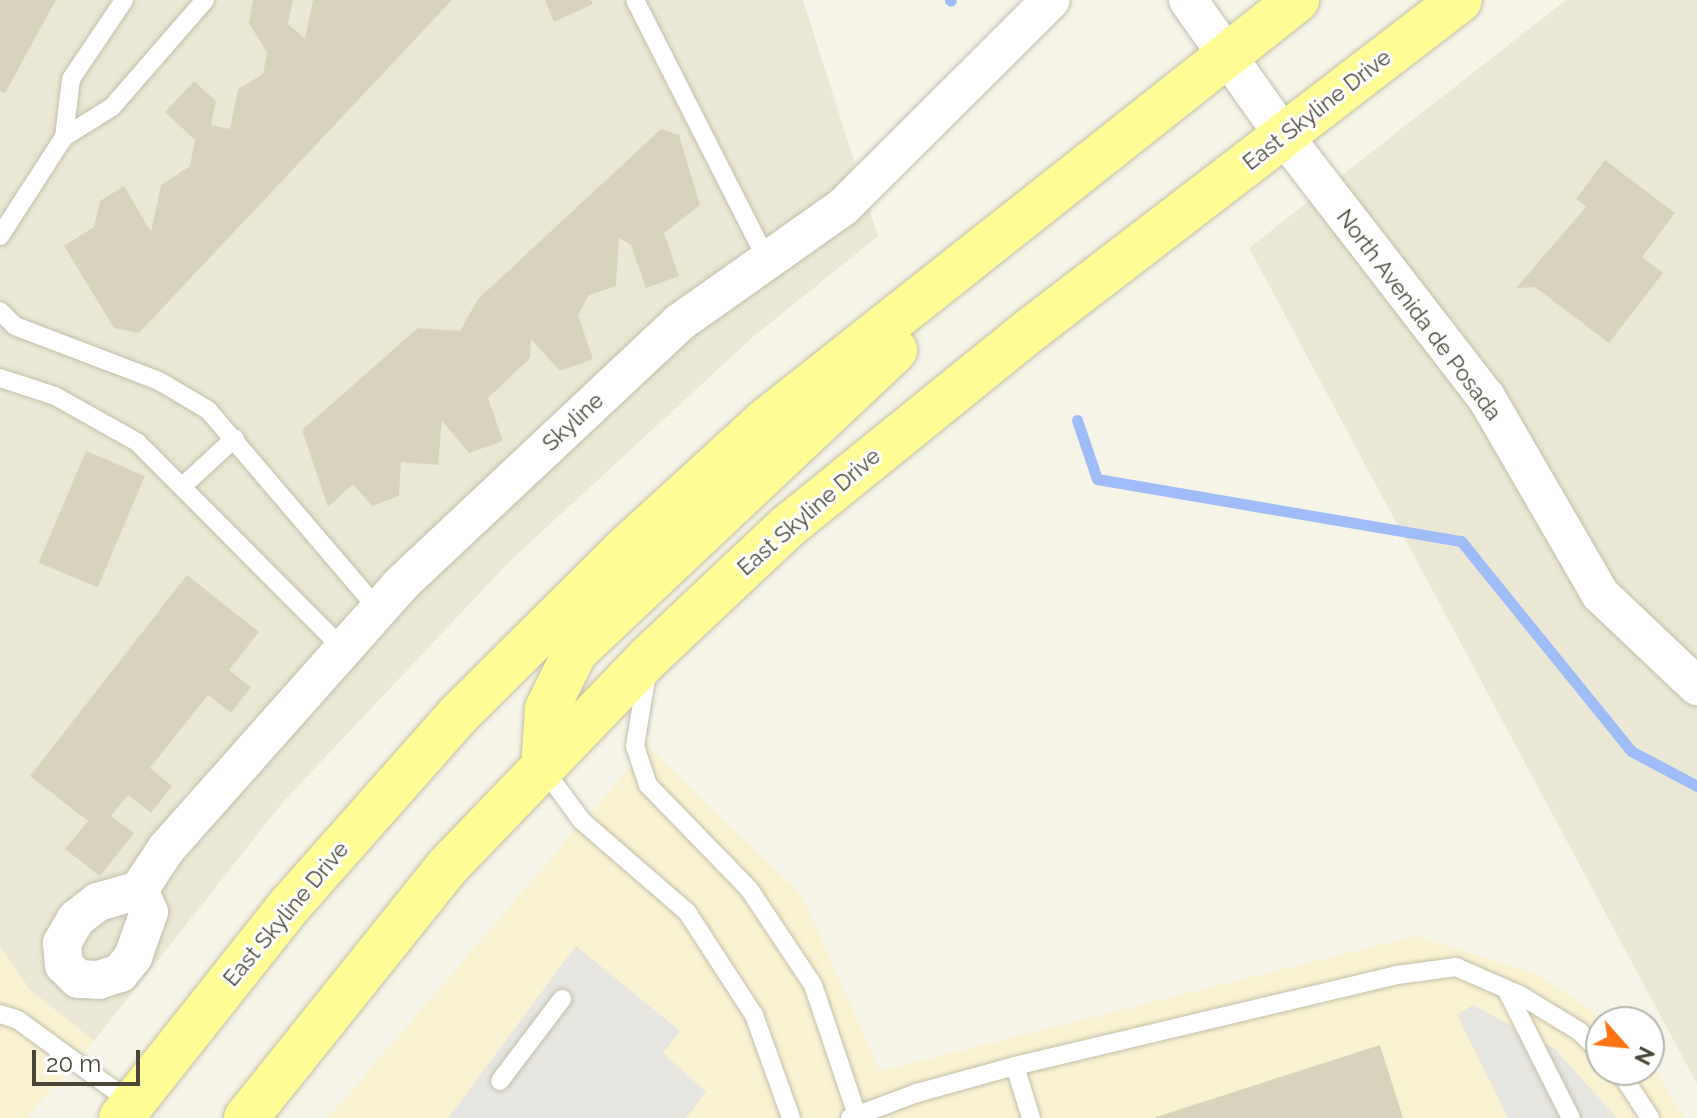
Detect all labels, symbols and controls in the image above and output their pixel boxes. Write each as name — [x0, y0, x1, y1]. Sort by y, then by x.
street label: East Skyline Drive — [1238, 44, 1396, 176]
street label: North Avenida de Posada — [1331, 204, 1507, 426]
street label: Skyline — [537, 387, 609, 457]
street label: East Skyline Drive — [732, 443, 886, 581]
street label: East Skyline Drive — [218, 836, 354, 992]
north arrow — [1585, 1006, 1665, 1086]
scale bar — [36, 1034, 144, 1084]
text: N — [1629, 1043, 1660, 1069]
text: 20 m — [46, 1049, 101, 1078]

